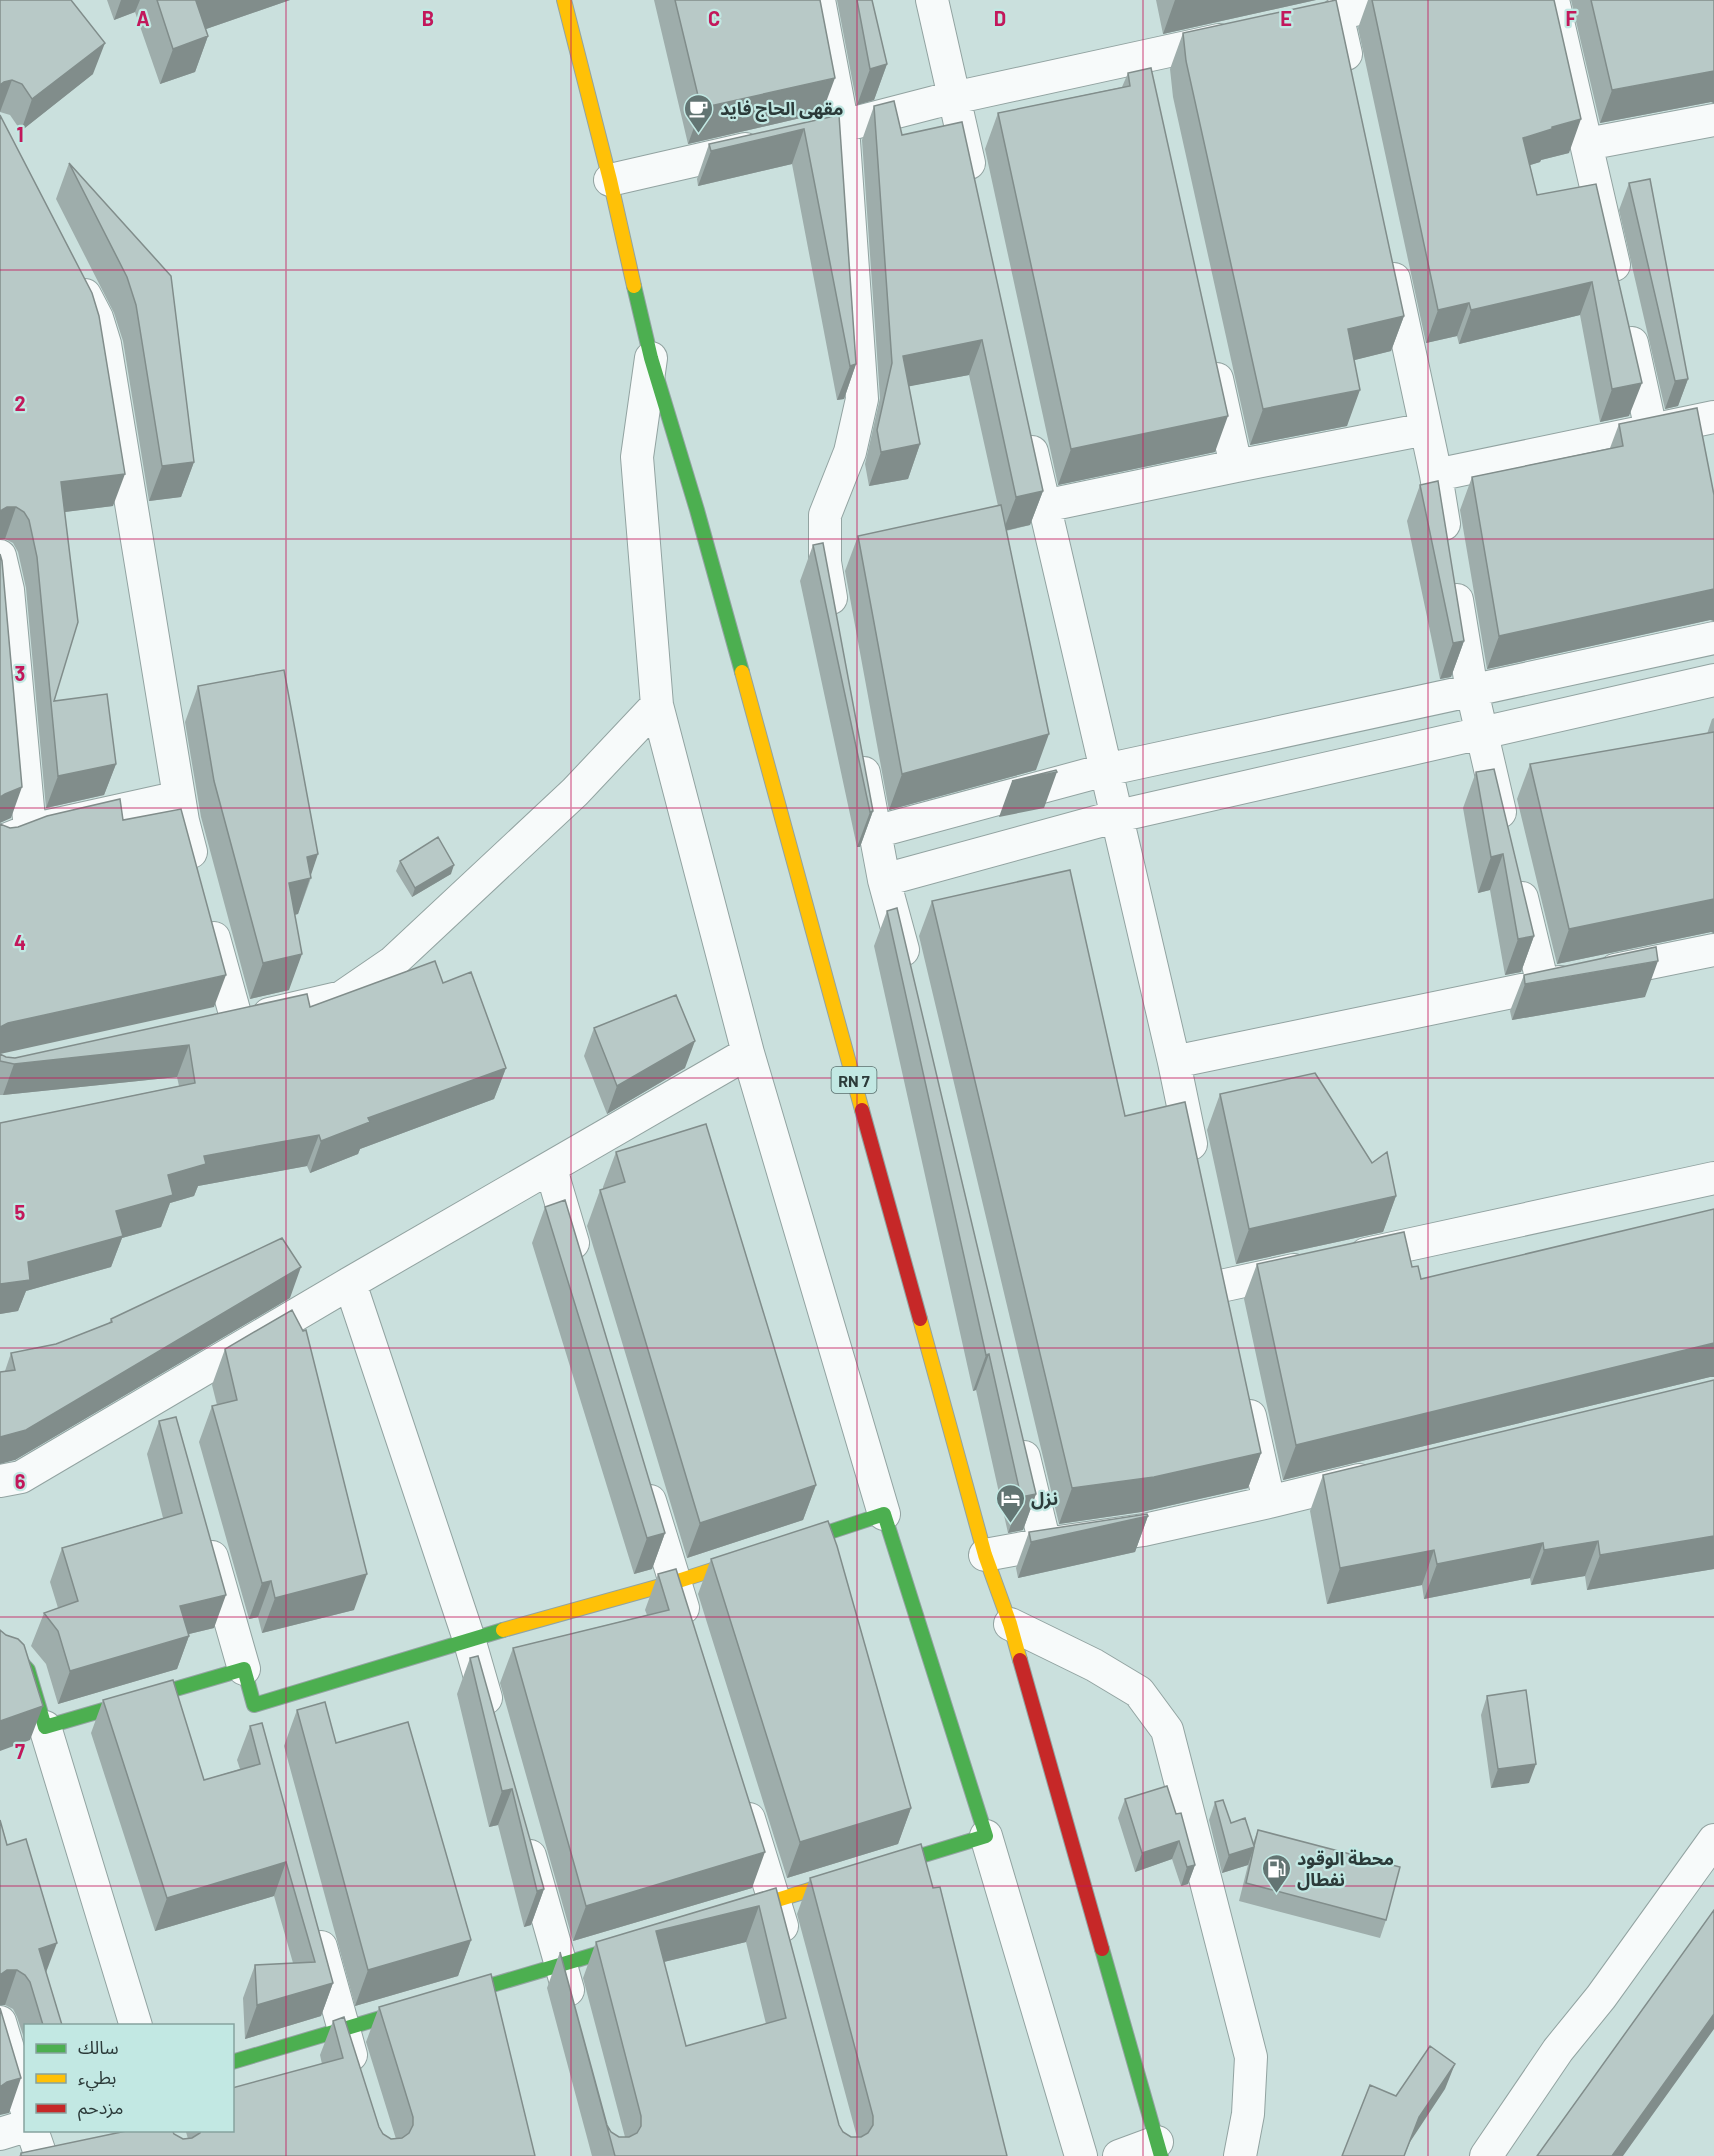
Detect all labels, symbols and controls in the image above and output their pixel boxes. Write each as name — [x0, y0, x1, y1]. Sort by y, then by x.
text: A — [136, 6, 150, 30]
text: B — [422, 6, 434, 30]
text: C — [708, 6, 720, 30]
text: D — [994, 6, 1006, 30]
text: E — [1280, 6, 1292, 30]
text: F — [1565, 6, 1577, 30]
cafe icon: مقهى الحاج فايد — [683, 92, 715, 134]
place label: مقهى الحاج فايد — [720, 97, 844, 122]
text: 1 — [16, 122, 24, 146]
text: 2 — [14, 391, 26, 415]
text: 3 — [15, 661, 25, 685]
text: 4 — [14, 930, 26, 954]
road number: RN 7 — [832, 1067, 876, 1093]
text: 5 — [15, 1200, 26, 1224]
text: 6 — [15, 1469, 26, 1493]
hotel icon: نزل — [994, 1482, 1026, 1524]
place label: نزل — [1031, 1487, 1058, 1510]
text: 7 — [15, 1739, 25, 1763]
place label: محطة الوقود نفطال — [1297, 1847, 1394, 1891]
fuel station icon: محطة الوقود نفطال — [1260, 1852, 1292, 1894]
legend — [24, 2024, 234, 2132]
text: سالك — [78, 2036, 119, 2058]
text: بطيء — [78, 2066, 116, 2091]
text: مزدحم — [78, 2096, 123, 2121]

